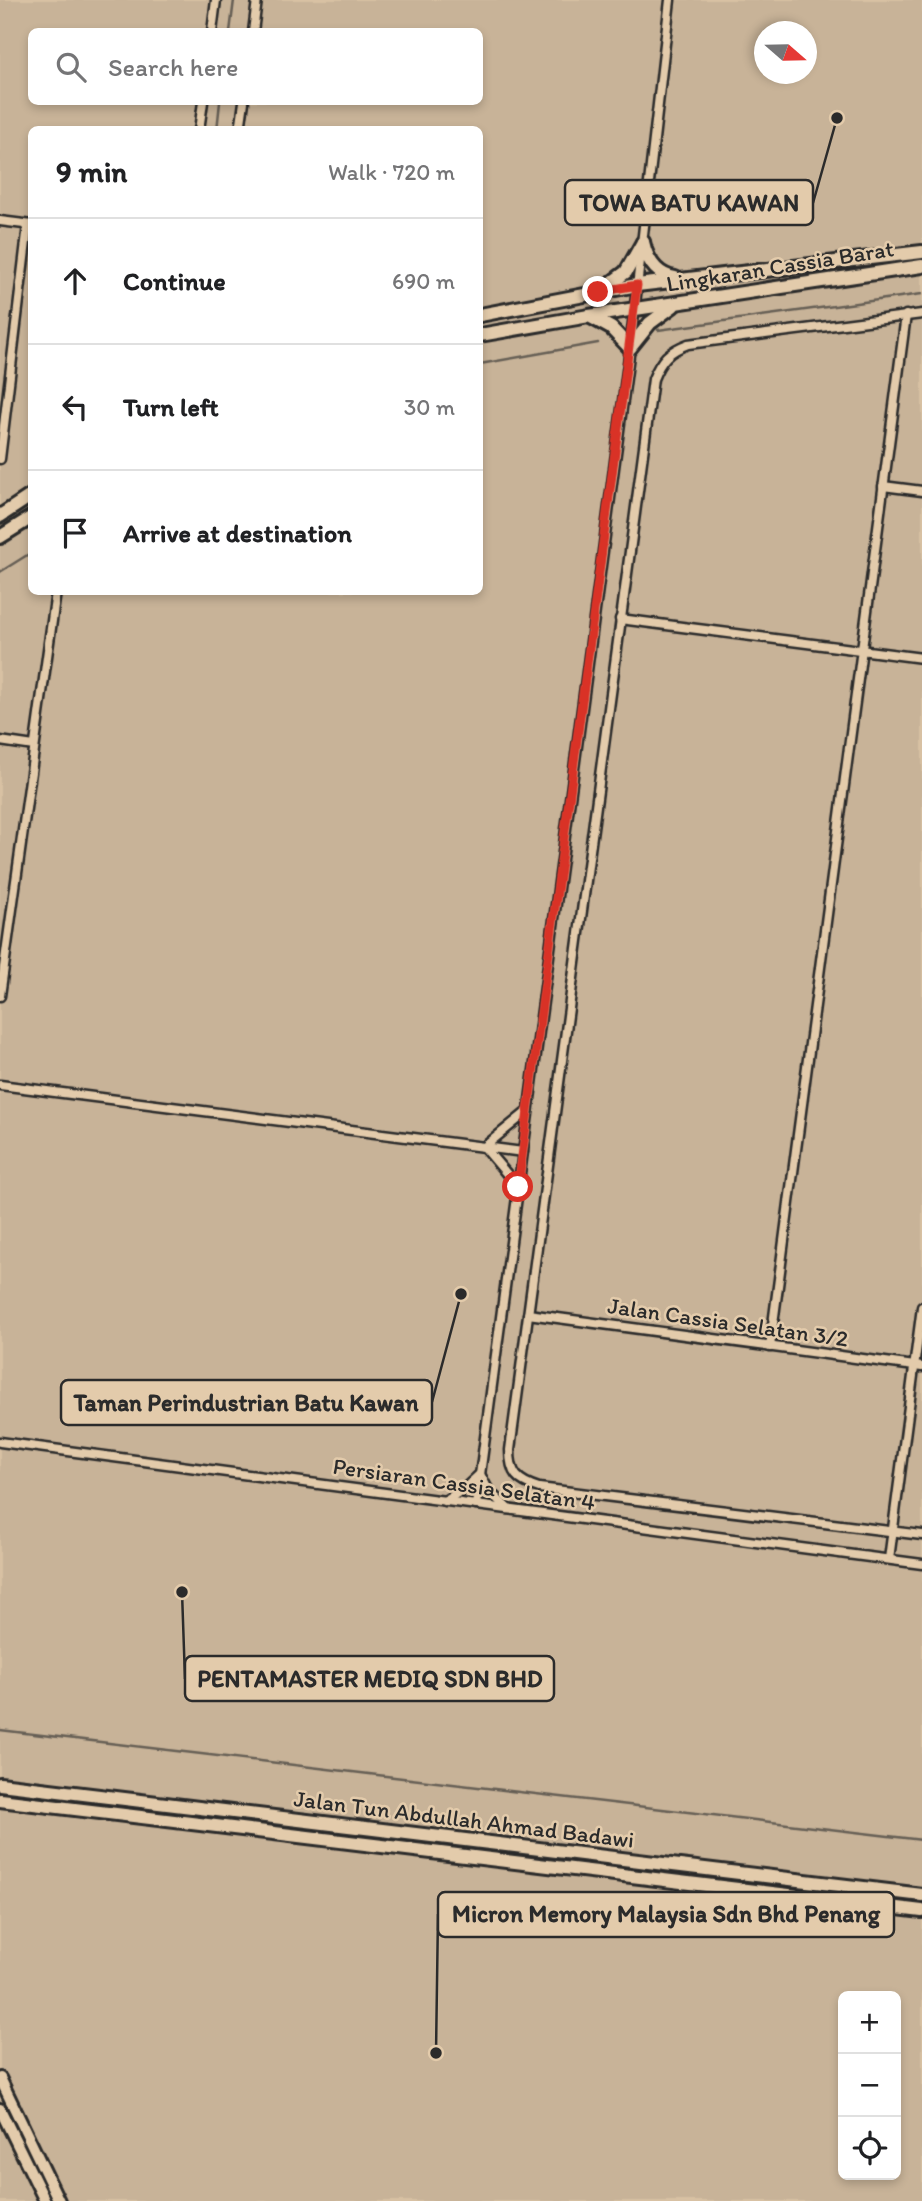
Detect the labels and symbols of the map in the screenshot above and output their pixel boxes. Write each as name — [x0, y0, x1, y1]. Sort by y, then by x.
north arrow — [754, 21, 817, 84]
callout: TOWA BATU KAWAN — [565, 180, 813, 225]
text: TOWA BATU KAWAN — [578, 188, 799, 217]
street label: Lingkaran Cassia Barat — [664, 234, 896, 298]
route end — [582, 276, 613, 307]
route start — [502, 1171, 533, 1202]
street label: Jalan Cassia Selatan 3/2 — [606, 1291, 850, 1353]
callout: Taman Perindustrian Batu Kawan — [61, 1380, 432, 1425]
text: Taman Perindustrian Batu Kawan — [72, 1388, 419, 1417]
street label: Persiaran Cassia Selatan 4 — [331, 1452, 597, 1516]
callout: PENTAMASTER MEDIQ SDN BHD — [185, 1656, 554, 1701]
text: PENTAMASTER MEDIQ SDN BHD — [197, 1664, 543, 1693]
street label: Jalan Tun Abdullah Ahmad Badawi — [292, 1784, 636, 1854]
callout: Micron Memory Malaysia Sdn Bhd Penang — [438, 1892, 894, 1937]
text: Micron Memory Malaysia Sdn Bhd Penang — [452, 1899, 881, 1929]

